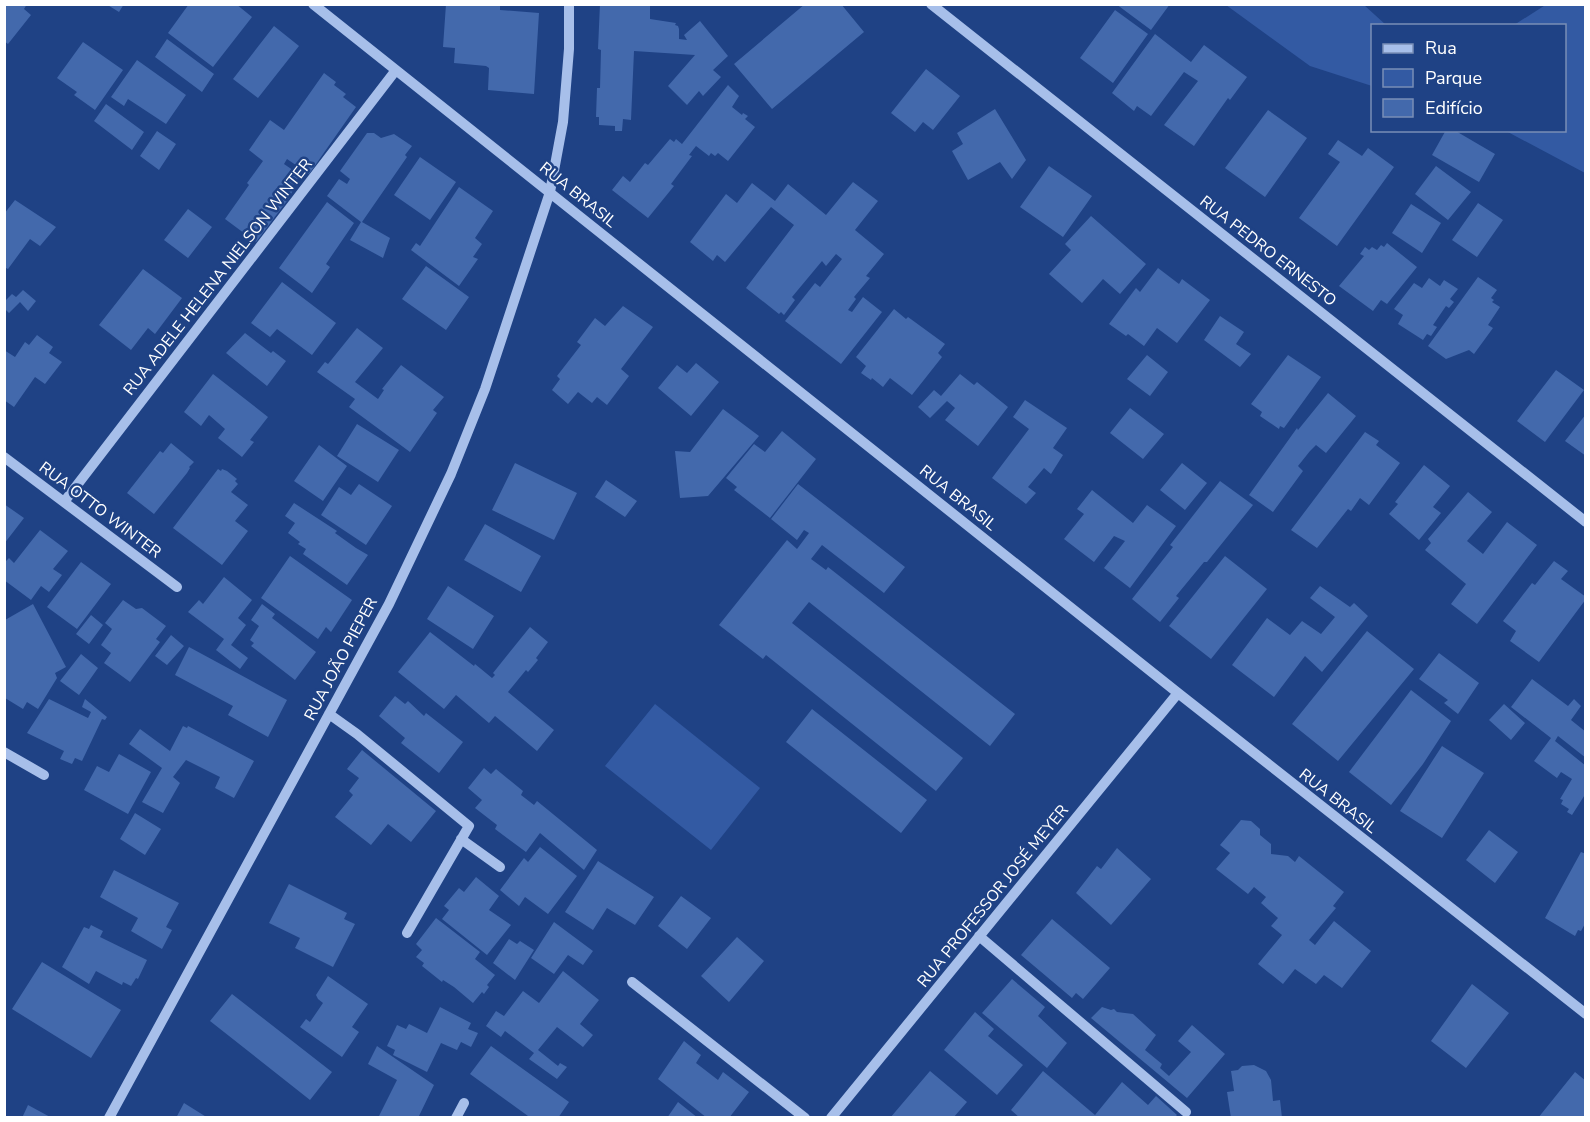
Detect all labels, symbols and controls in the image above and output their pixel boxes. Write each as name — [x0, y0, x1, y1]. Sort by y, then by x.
legend — [1371, 24, 1566, 132]
text: Rua — [1425, 36, 1457, 60]
text: Parque — [1425, 66, 1482, 90]
text: Edifício — [1425, 96, 1483, 120]
street label: RUA ADELE HELENA NIELSON WINTER — [118, 154, 318, 400]
street label: RUA BRASIL — [535, 157, 622, 233]
street label: RUA PEDRO ERNESTO — [1195, 191, 1341, 311]
street label: RUA OTTO WINTER — [34, 457, 166, 563]
street label: RUA BRASIL — [915, 460, 1002, 536]
street label: RUA JOÃO PIEPER — [299, 593, 383, 725]
street label: RUA BRASIL — [1294, 764, 1382, 839]
street label: RUA PROFESSOR JOSÉ MEYER — [912, 800, 1074, 992]

